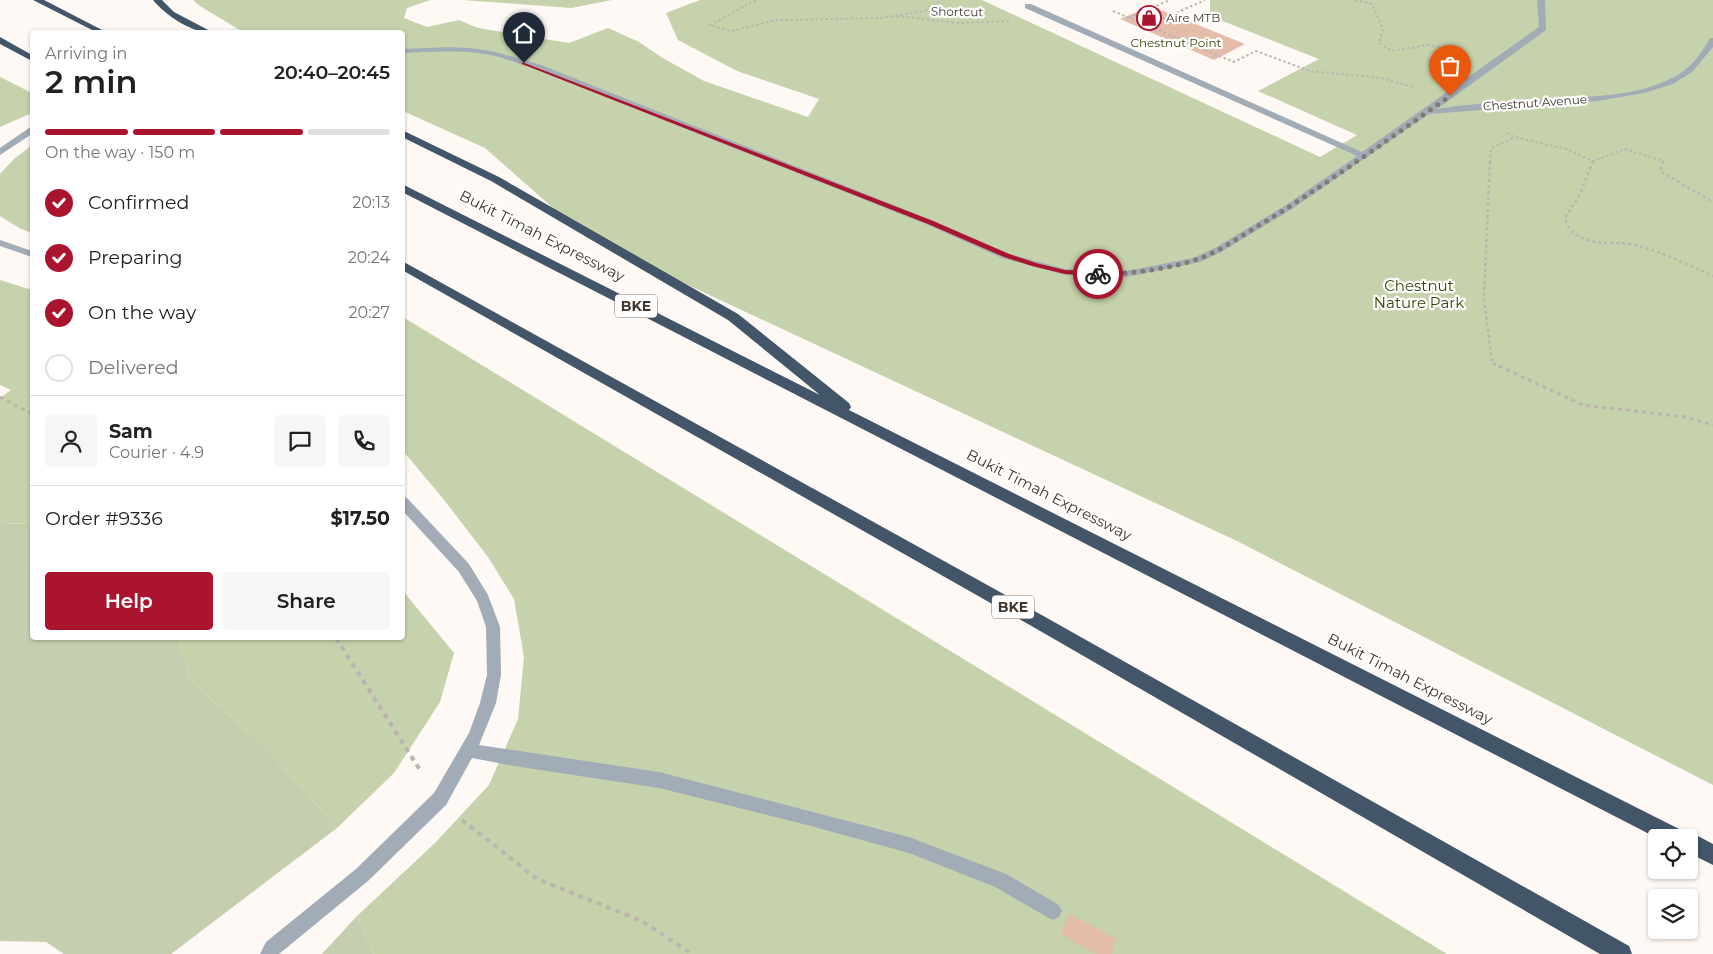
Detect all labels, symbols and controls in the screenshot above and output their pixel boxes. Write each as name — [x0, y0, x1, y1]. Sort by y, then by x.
street label: Shortcut — [931, 4, 983, 19]
shop icon: Aire MTB — [1136, 5, 1162, 31]
place label: Aire MTB — [1166, 10, 1220, 25]
pin — [503, 12, 545, 63]
icon: home — [510, 19, 538, 47]
park label: Chestnut Point — [1131, 35, 1222, 50]
text: Arriving in — [45, 44, 127, 63]
pin — [1429, 45, 1471, 96]
icon: bag — [1436, 52, 1464, 80]
text: 20:40–20:45 — [274, 61, 390, 84]
text: 2 min — [45, 62, 137, 101]
street label: Chestnut Avenue — [1483, 91, 1587, 114]
text: On the way · 150 m — [45, 143, 195, 162]
street label: Bukit Timah Expressway — [457, 186, 629, 286]
icon: check — [45, 189, 73, 217]
text: Confirmed — [88, 191, 189, 214]
text: 20:13 — [352, 193, 390, 212]
icon: check — [45, 244, 73, 272]
text: Preparing — [88, 246, 183, 269]
text: 20:24 — [348, 248, 390, 267]
courier — [1073, 249, 1123, 299]
icon: bike — [1084, 260, 1112, 288]
park label: Chestnut Nature Park — [1374, 276, 1464, 312]
road number: BKE — [615, 294, 657, 318]
icon: check — [45, 299, 73, 327]
text: On the way — [88, 301, 196, 324]
text: 20:27 — [348, 303, 390, 322]
text: Delivered — [88, 356, 179, 379]
button: person — [45, 415, 97, 467]
button: chat — [274, 415, 326, 467]
button: phone — [338, 415, 390, 467]
text: Sam — [109, 420, 153, 443]
text: Courier · 4.9 — [109, 443, 204, 462]
street label: Bukit Timah Expressway — [964, 445, 1136, 545]
text: Order #9336 — [45, 507, 163, 530]
text: $17.50 — [331, 507, 390, 530]
button: Help — [45, 572, 213, 630]
button: Share — [223, 572, 390, 630]
road number: BKE — [992, 596, 1034, 618]
street label: Bukit Timah Expressway — [1325, 629, 1497, 729]
map controls — [1648, 829, 1698, 939]
button: locate — [1648, 829, 1698, 879]
button: layers — [1648, 889, 1698, 939]

